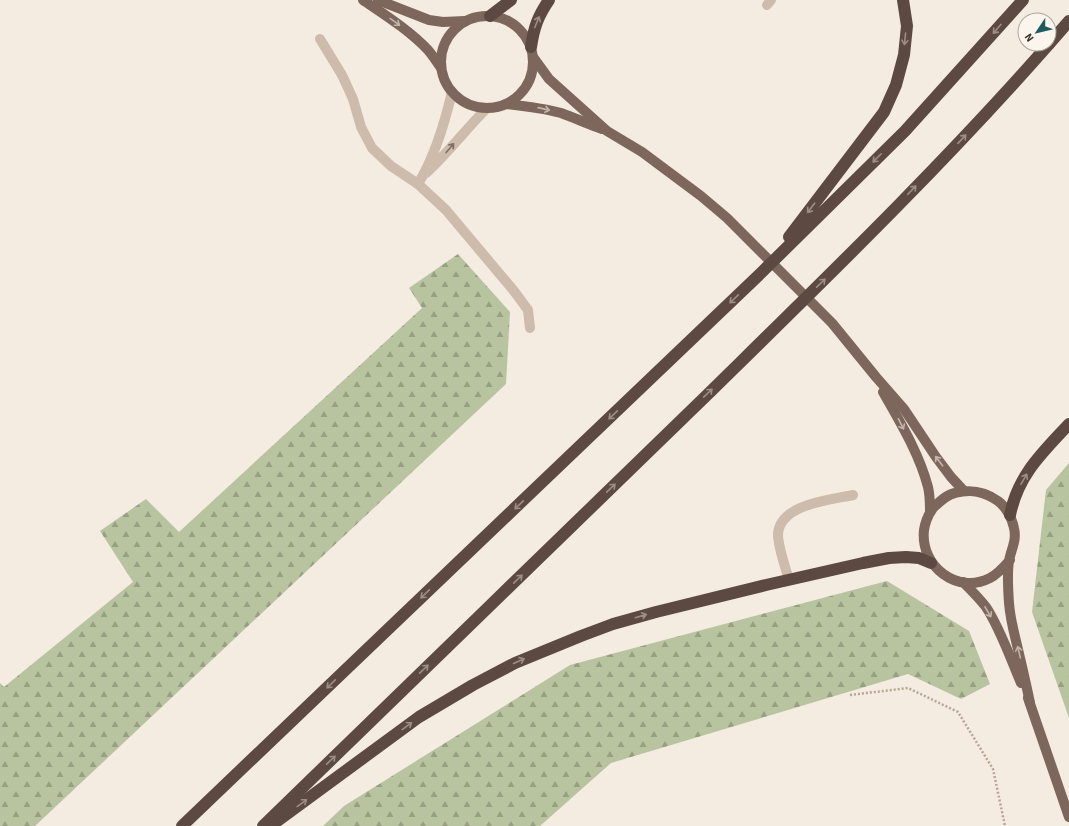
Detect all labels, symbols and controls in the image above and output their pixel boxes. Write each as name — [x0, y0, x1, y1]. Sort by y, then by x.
north arrow — [1017, 12, 1057, 52]
one-way arrow — [533, 16, 541, 28]
one-way arrow — [389, 18, 400, 27]
one-way arrow — [993, 24, 1002, 35]
text: N — [1021, 30, 1037, 45]
one-way arrow — [902, 32, 909, 45]
one-way arrow — [537, 106, 550, 114]
one-way arrow — [957, 134, 966, 144]
one-way arrow — [446, 142, 455, 153]
one-way arrow — [872, 154, 882, 163]
one-way arrow — [908, 185, 917, 195]
one-way arrow — [806, 203, 815, 214]
one-way arrow — [816, 278, 826, 288]
one-way arrow — [729, 294, 739, 304]
one-way arrow — [703, 389, 713, 398]
one-way arrow — [608, 410, 618, 420]
one-way arrow — [898, 418, 905, 430]
one-way arrow — [935, 456, 943, 467]
one-way arrow — [1020, 473, 1028, 485]
one-way arrow — [606, 483, 616, 493]
one-way arrow — [514, 500, 524, 510]
one-way arrow — [513, 574, 523, 584]
one-way arrow — [420, 590, 430, 599]
one-way arrow — [985, 606, 993, 618]
one-way arrow — [634, 612, 647, 619]
one-way arrow — [1014, 646, 1022, 659]
one-way arrow — [513, 657, 525, 665]
one-way arrow — [419, 664, 429, 674]
one-way arrow — [326, 679, 336, 689]
one-way arrow — [401, 721, 412, 730]
one-way arrow — [326, 755, 336, 765]
one-way arrow — [296, 799, 307, 807]

